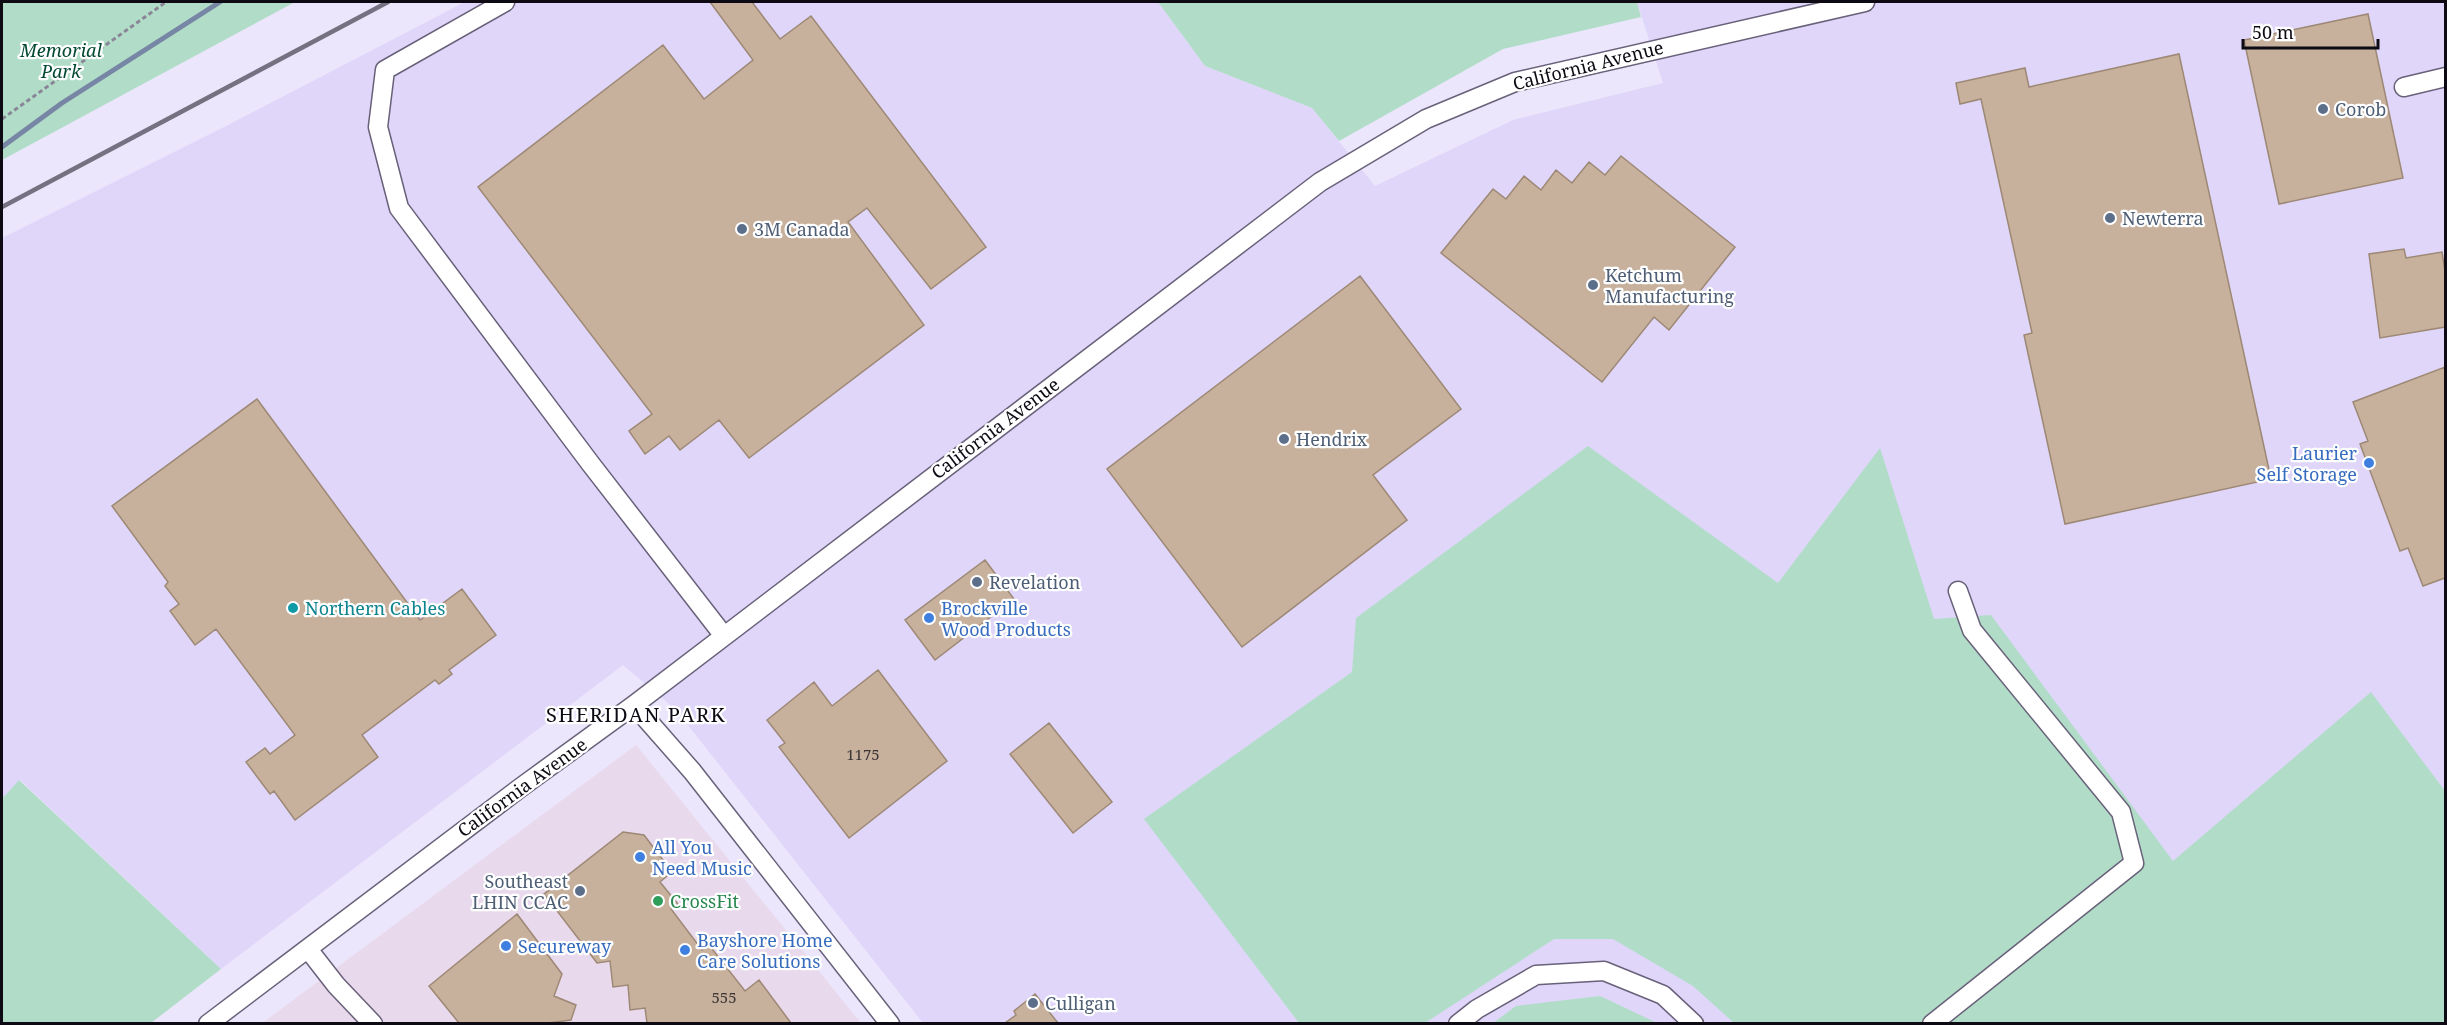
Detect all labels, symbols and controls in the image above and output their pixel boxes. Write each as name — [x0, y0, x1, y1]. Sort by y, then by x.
scale bar — [2243, 12, 2378, 50]
text: 50 m — [2252, 20, 2294, 44]
street label: California Avenue — [1510, 35, 1666, 95]
park label: Memorial Park — [19, 38, 103, 83]
place label: Corob — [2335, 97, 2386, 121]
marker: Corob — [2316, 102, 2330, 116]
place label: Newterra — [2122, 206, 2204, 230]
marker: Newterra — [2103, 211, 2117, 225]
place label: 3M Canada — [754, 217, 850, 241]
marker: 3M Canada — [735, 222, 749, 236]
place label: Ketchum Manufacturing — [1605, 263, 1734, 308]
marker: Ketchum Manufacturing — [1586, 278, 1600, 292]
street label: California Avenue — [926, 372, 1064, 484]
place label: Hendrix — [1296, 427, 1368, 451]
marker: Hendrix — [1277, 432, 1291, 446]
place label: Laurier Self Storage — [2257, 441, 2358, 486]
marker: Laurier Self Storage — [2362, 456, 2376, 470]
place label: Revelation — [989, 570, 1081, 594]
marker: Revelation — [970, 575, 984, 589]
place label: Northern Cables — [305, 596, 445, 620]
place label: Brockville Wood Products — [941, 596, 1071, 641]
marker: Northern Cables — [286, 601, 300, 615]
marker: Brockville Wood Products — [922, 611, 936, 625]
district label: SHERIDAN PARK — [546, 701, 726, 728]
street label: California Avenue — [452, 732, 592, 842]
house number: 1175 — [846, 744, 880, 764]
place label: All You Need Music — [652, 835, 752, 880]
marker: All You Need Music — [633, 850, 647, 864]
place label: Southeast LHIN CCAC — [472, 869, 568, 914]
marker: Southeast LHIN CCAC — [573, 884, 587, 898]
place label: CrossFit — [670, 889, 739, 913]
marker: CrossFit — [651, 894, 665, 908]
place label: Bayshore Home Care Solutions — [697, 928, 833, 973]
place label: Secureway — [518, 934, 612, 958]
marker: Secureway — [499, 939, 513, 953]
marker: Bayshore Home Care Solutions — [678, 943, 692, 957]
house number: 555 — [711, 987, 737, 1007]
place label: Culligan — [1045, 991, 1116, 1015]
marker: Culligan — [1026, 996, 1040, 1010]

